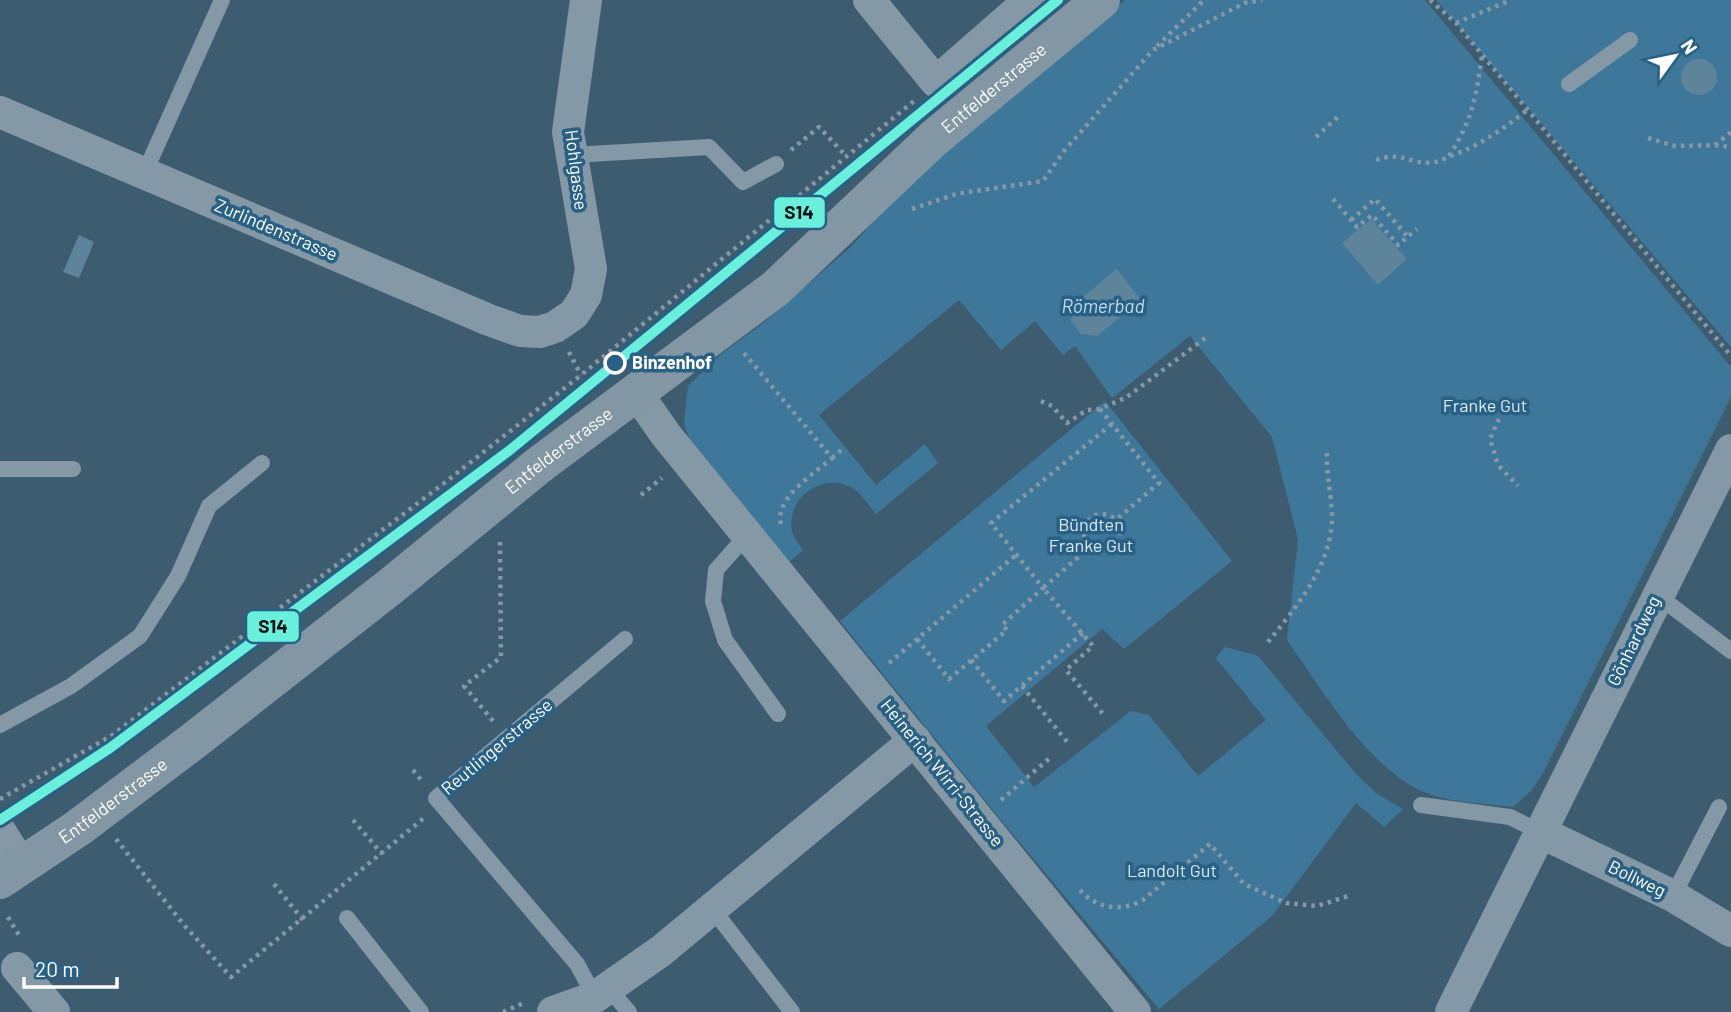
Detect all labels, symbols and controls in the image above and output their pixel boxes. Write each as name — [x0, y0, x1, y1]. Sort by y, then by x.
north arrow — [1640, 21, 1710, 91]
text: N — [1677, 35, 1703, 58]
street label: Entfelderstrasse — [936, 38, 1050, 138]
street label: Hohlgasse — [561, 128, 593, 211]
street label: Zurlindenstrasse — [212, 193, 341, 265]
line badge: S14 — [773, 196, 826, 229]
text: S14 — [784, 200, 814, 223]
water label: Römerbad — [1062, 294, 1144, 317]
place label: Binzenhof — [632, 351, 712, 373]
marker: Binzenhof — [604, 352, 626, 374]
park label: Franke Gut — [1443, 394, 1527, 416]
street label: Entfelderstrasse — [500, 402, 617, 498]
park label: Bündten Franke Gut — [1049, 513, 1133, 556]
street label: Gönhardweg — [1602, 592, 1664, 689]
line badge: S14 — [246, 610, 300, 643]
text: S14 — [258, 614, 288, 637]
street label: Reutlingerstrasse — [436, 693, 556, 799]
street label: Heinerich Wirri-Strasse — [876, 694, 1009, 851]
street label: Entfelderstrasse — [54, 753, 171, 848]
street label: Bollweg — [1605, 855, 1670, 901]
park label: Landolt Gut — [1127, 859, 1217, 881]
scale bar — [24, 946, 117, 990]
text: 20 m — [35, 956, 80, 981]

